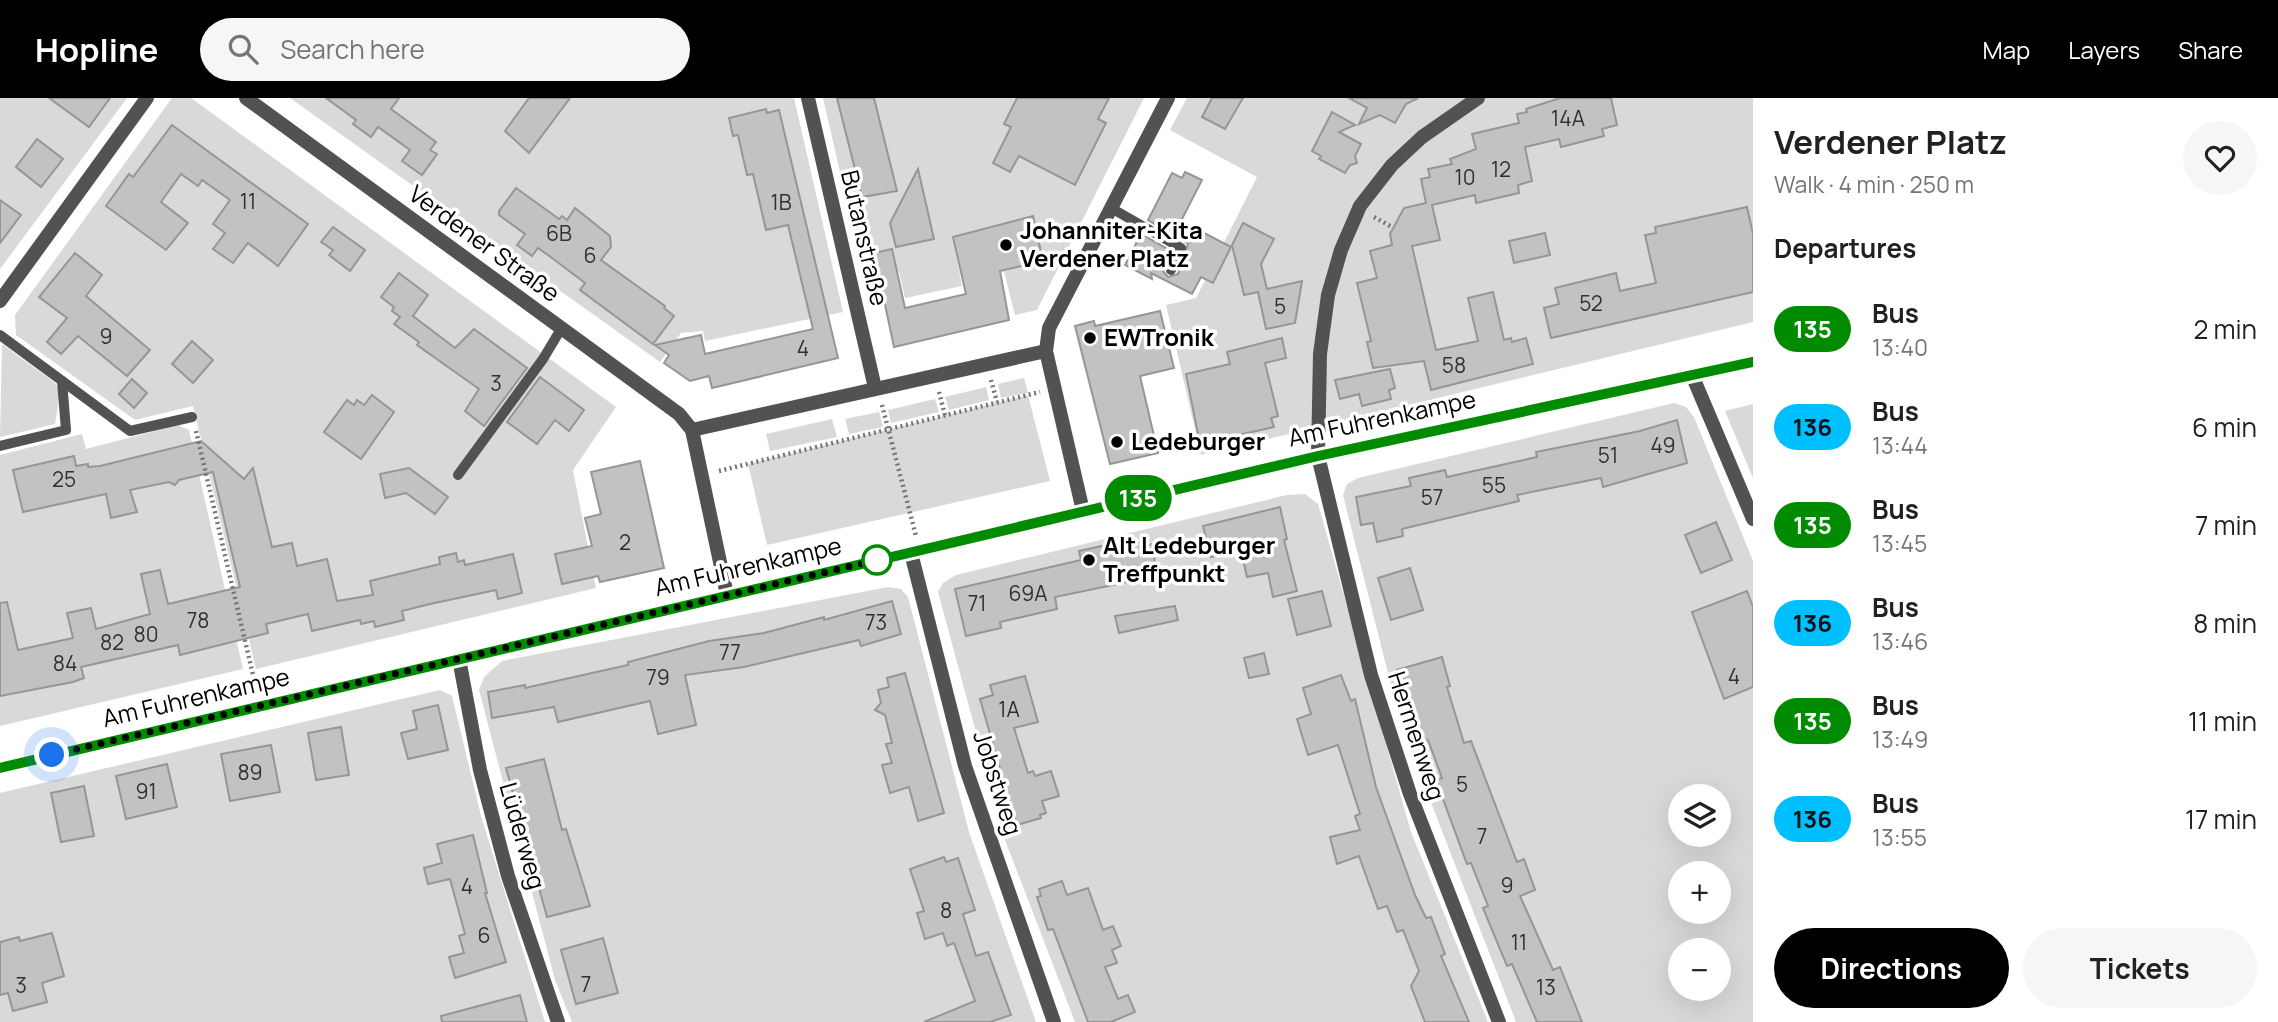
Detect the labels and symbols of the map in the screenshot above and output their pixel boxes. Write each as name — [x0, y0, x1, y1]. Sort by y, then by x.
house number: 14A — [1551, 104, 1585, 132]
house number: 12 — [1491, 155, 1511, 183]
house number: 10 — [1455, 163, 1476, 191]
street label: Butanstraße — [834, 167, 897, 309]
street label: Verdener Straße — [403, 177, 567, 309]
house number: 11 — [240, 187, 256, 215]
house number: 1B — [770, 188, 792, 216]
place label: Johanniter-Kita Verdener Platz — [1020, 213, 1203, 274]
house number: 6B — [546, 219, 572, 247]
marker: Johanniter-Kita Verdener Platz — [998, 237, 1014, 253]
house number: 6 — [583, 241, 597, 269]
house number: 52 — [1579, 289, 1603, 317]
house number: 5 — [1274, 292, 1286, 320]
place label: EWTronik — [1104, 320, 1215, 353]
house number: 9 — [99, 322, 113, 350]
marker: EWTronik — [1082, 330, 1098, 346]
house number: 4 — [797, 334, 809, 362]
house number: 58 — [1442, 351, 1466, 379]
house number: 3 — [490, 369, 502, 397]
street label: Am Fuhrenkampe — [1285, 382, 1479, 454]
place label: Ledeburger — [1131, 424, 1265, 457]
house number: 49 — [1650, 431, 1676, 459]
marker: Ledeburger — [1109, 434, 1125, 450]
house number: 51 — [1598, 441, 1618, 469]
house number: 25 — [52, 465, 76, 493]
house number: 55 — [1482, 471, 1506, 499]
line badge: 135 — [1098, 475, 1178, 521]
house number: 57 — [1421, 483, 1443, 511]
house number: 2 — [619, 528, 631, 556]
street label: Am Fuhrenkampe — [651, 528, 844, 603]
place label: Alt Ledeburger Treffpunkt — [1103, 528, 1275, 589]
unlabelled marker — [862, 545, 892, 575]
marker: Alt Ledeburger Treffpunkt — [1081, 552, 1097, 568]
house number: 69A — [1008, 579, 1048, 607]
house number: 71 — [968, 589, 986, 617]
house number: 78 — [187, 606, 209, 634]
house number: 73 — [865, 608, 887, 636]
house number: 80 — [133, 620, 159, 648]
house number: 82 — [100, 628, 124, 656]
house number: 77 — [719, 638, 741, 666]
house number: 84 — [53, 649, 77, 677]
street label: Am Fuhrenkampe — [99, 659, 292, 734]
house number: 4 — [1728, 662, 1740, 690]
house number: 79 — [646, 663, 670, 691]
street label: Hermenweg — [1381, 667, 1454, 804]
house number: 1A — [998, 695, 1020, 723]
street label: Jobstweg — [966, 726, 1031, 839]
your location — [34, 737, 69, 772]
house number: 89 — [237, 758, 263, 786]
house number: 5 — [1456, 770, 1468, 798]
house number: 91 — [135, 777, 157, 805]
street label: Lüderweg — [492, 778, 554, 893]
house number: 7 — [1477, 822, 1487, 850]
house number: 9 — [1500, 871, 1514, 899]
house number: 4 — [461, 872, 473, 900]
house number: 8 — [940, 896, 952, 924]
house number: 6 — [477, 921, 491, 949]
house number: 11 — [1511, 928, 1527, 956]
house number: 7 — [581, 970, 591, 998]
house number: 3 — [15, 971, 27, 999]
house number: 13 — [1536, 973, 1556, 1001]

